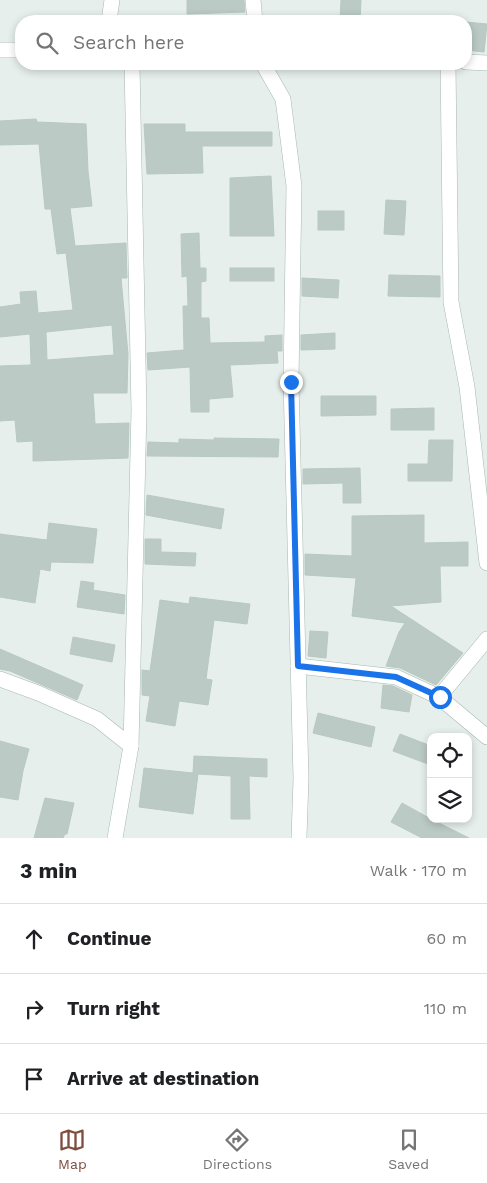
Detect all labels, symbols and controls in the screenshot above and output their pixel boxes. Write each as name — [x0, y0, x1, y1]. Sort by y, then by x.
search box — [15, 15, 472, 70]
icon: search — [33, 29, 61, 57]
text: Search here — [73, 31, 184, 54]
route end — [280, 371, 303, 394]
route start — [429, 686, 452, 709]
map controls — [427, 733, 472, 823]
button: locate — [427, 733, 472, 778]
button: layers — [427, 778, 472, 823]
text: 3 min — [20, 858, 77, 883]
text: Walk · 170 m — [370, 861, 467, 880]
icon: ahead — [20, 925, 48, 953]
text: Continue — [67, 927, 151, 950]
text: 60 m — [427, 929, 467, 948]
icon: right — [20, 995, 48, 1023]
text: Turn right — [67, 997, 160, 1020]
text: 110 m — [424, 999, 467, 1018]
icon: arrive — [20, 1065, 48, 1093]
text: Arrive at destination — [67, 1067, 259, 1090]
tab: Map — [58, 1126, 87, 1172]
tab: Directions — [203, 1126, 272, 1172]
tab: Saved — [388, 1126, 429, 1172]

